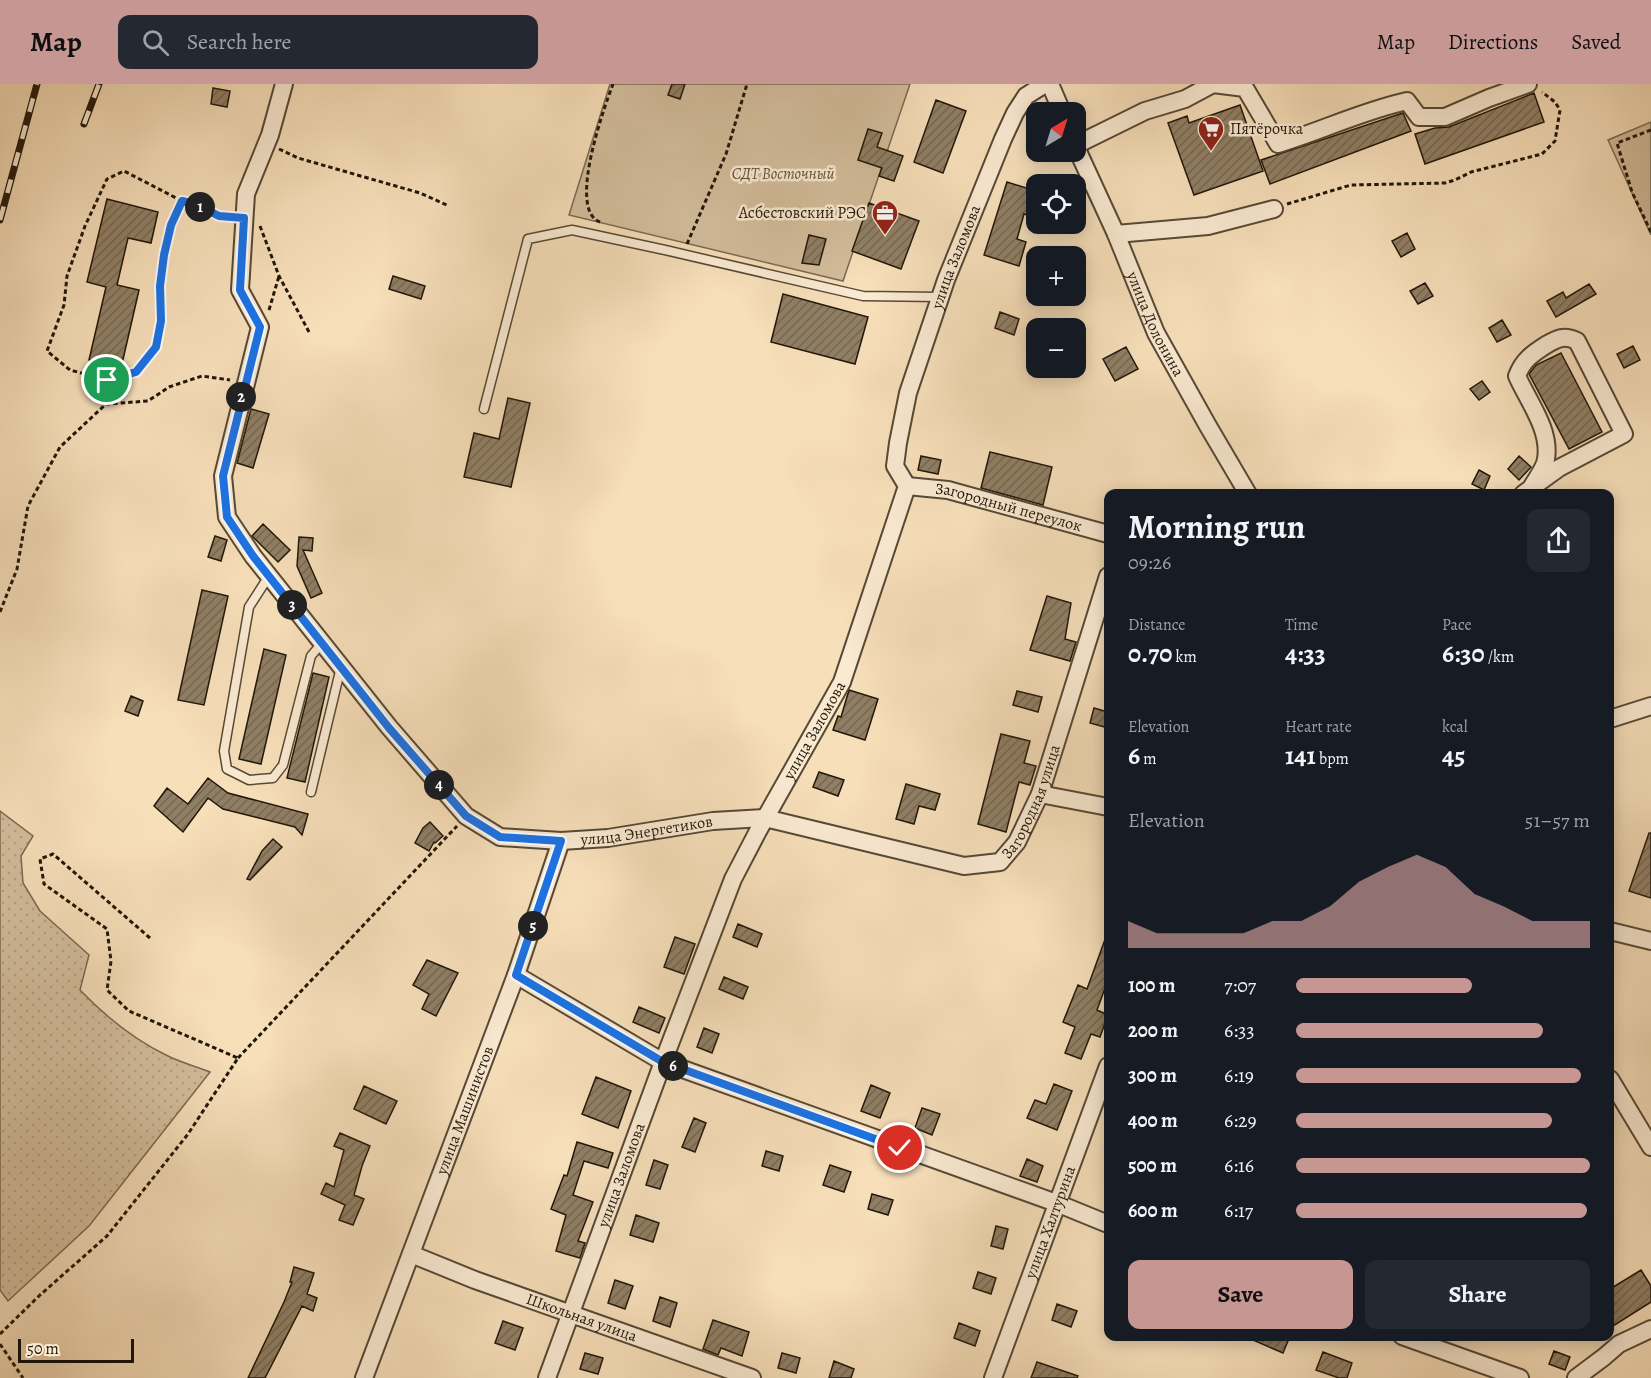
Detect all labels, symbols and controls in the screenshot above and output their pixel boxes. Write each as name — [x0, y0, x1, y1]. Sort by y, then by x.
search box — [118, 15, 538, 69]
text: Map — [30, 23, 82, 61]
icon: search — [139, 26, 172, 59]
text: Search here — [187, 27, 291, 57]
text: Map — [1377, 28, 1415, 56]
text: Directions — [1448, 28, 1538, 56]
text: Saved — [1571, 28, 1621, 56]
north arrow — [1026, 102, 1086, 162]
map controls — [1026, 102, 1086, 378]
supermarket icon: Пятёрочка — [1196, 114, 1226, 152]
place label: Пятёрочка — [1230, 118, 1304, 140]
park label: СДТ Восточный — [732, 163, 834, 185]
button: locate — [1026, 174, 1086, 234]
pin: 1 — [185, 192, 215, 222]
text: 1 — [197, 196, 203, 218]
office icon: Асбестовский РЭС — [870, 198, 900, 236]
street label: улица Заломова — [926, 201, 986, 313]
place label: Асбестовский РЭС — [738, 202, 866, 224]
button: + — [1026, 246, 1086, 306]
street label: улица Долонина — [1121, 267, 1190, 381]
button: − — [1026, 318, 1086, 378]
pin — [81, 354, 132, 405]
icon: arrive — [90, 363, 123, 396]
pin: 2 — [226, 382, 256, 412]
text: 2 — [237, 386, 245, 408]
street label: Загородный переулок — [934, 478, 1084, 537]
text: Morning run — [1128, 504, 1305, 549]
button: share — [1527, 509, 1590, 572]
text: 09:26 — [1128, 549, 1171, 576]
pin: 3 — [277, 590, 307, 620]
text: 3 — [289, 594, 295, 616]
text: Distance — [1128, 614, 1185, 636]
text: Time — [1285, 614, 1318, 636]
text: Pace — [1442, 614, 1472, 636]
text: 0.70 — [1128, 636, 1172, 671]
text: 4:33 — [1285, 636, 1326, 671]
text: 6:30 — [1442, 636, 1485, 671]
text: km — [1172, 646, 1197, 668]
text: /km — [1485, 646, 1514, 668]
street label: улица Заломова — [778, 677, 851, 785]
text: Elevation — [1128, 716, 1189, 738]
text: Heart rate — [1285, 716, 1352, 738]
text: kcal — [1442, 716, 1468, 738]
text: 6 — [1128, 738, 1140, 773]
text: 141 — [1285, 738, 1316, 773]
text: 45 — [1442, 738, 1465, 773]
street label: Загородная улица — [996, 741, 1066, 864]
text: m — [1140, 748, 1157, 770]
text: bpm — [1316, 748, 1349, 770]
pin: 4 — [424, 770, 454, 800]
text: 4 — [435, 774, 443, 796]
text: Elevation — [1128, 807, 1205, 834]
text: 51–57 m — [1525, 807, 1590, 834]
street label: улица Энергетиков — [579, 810, 714, 851]
pin: 5 — [518, 911, 548, 941]
text: 5 — [530, 915, 536, 937]
text: 100 m — [1128, 972, 1176, 999]
text: 7:07 — [1224, 972, 1256, 999]
text: 200 m — [1128, 1017, 1178, 1044]
text: 6:33 — [1224, 1017, 1255, 1044]
street label: улица Машинистов — [430, 1043, 499, 1179]
pin: 6 — [658, 1051, 688, 1081]
text: 6 — [669, 1055, 677, 1077]
text: 300 m — [1128, 1062, 1177, 1089]
text: 6:19 — [1224, 1062, 1254, 1089]
text: 400 m — [1128, 1107, 1178, 1134]
text: 6:29 — [1224, 1107, 1257, 1134]
street label: улица Заломова — [592, 1119, 651, 1232]
pin — [874, 1122, 925, 1173]
icon: check — [883, 1131, 916, 1164]
text: 500 m — [1128, 1152, 1177, 1179]
text: 6:16 — [1224, 1152, 1254, 1179]
street label: улица Халтурина — [1019, 1162, 1081, 1283]
text: 600 m — [1128, 1197, 1178, 1224]
text: 6:17 — [1224, 1197, 1253, 1224]
button: Save — [1128, 1260, 1353, 1329]
button: Share — [1365, 1260, 1590, 1329]
street label: Школьная улица — [523, 1288, 641, 1348]
scale bar — [18, 1336, 134, 1364]
text: 50 m — [27, 1338, 59, 1360]

